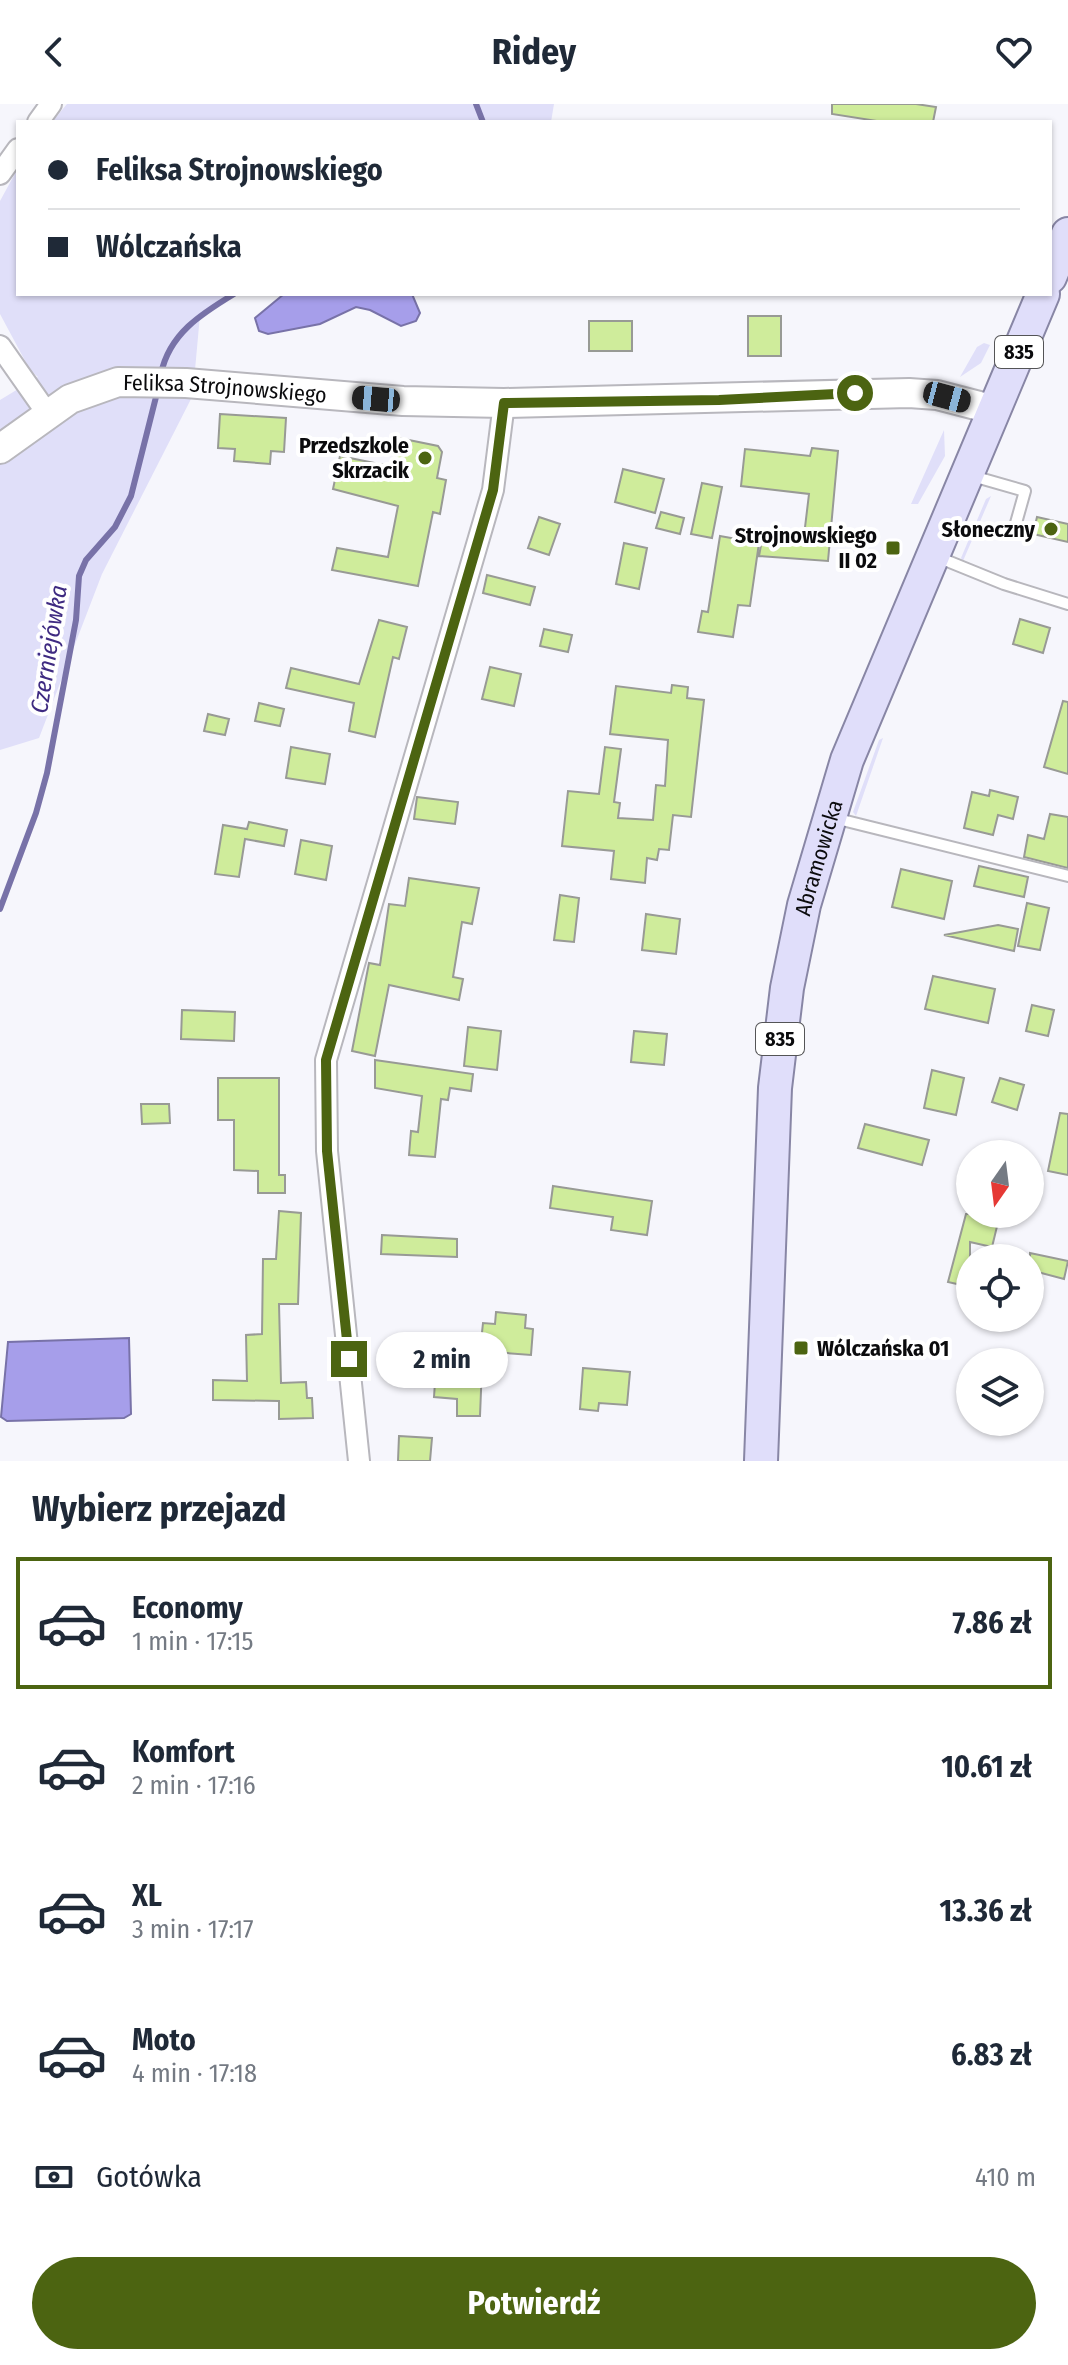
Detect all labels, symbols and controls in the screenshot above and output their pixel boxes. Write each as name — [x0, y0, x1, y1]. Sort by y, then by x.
icon: back — [32, 30, 76, 74]
text: Ridey — [492, 30, 576, 74]
icon: heart — [992, 30, 1036, 74]
text: Feliksa Strojnowskiego — [96, 152, 383, 188]
text: Wólczańska — [96, 229, 242, 265]
road number: 835 — [995, 336, 1043, 368]
street label: Feliksa Strojnowskiego — [123, 369, 328, 409]
route start — [837, 375, 873, 411]
car — [921, 379, 973, 415]
car — [351, 385, 401, 413]
place label: Przedszkole Skrzacik — [299, 432, 410, 484]
marker: Przedszkole Skrzacik — [416, 449, 434, 467]
place label: Słoneczny — [942, 516, 1036, 543]
marker: Słoneczny — [1042, 520, 1060, 538]
place label: Strojnowskiego II 02 — [735, 522, 877, 574]
marker: Strojnowskiego II 02 — [884, 539, 902, 557]
water label: Czerniejówka — [25, 583, 73, 715]
street label: Abramowicka — [789, 797, 848, 918]
road number: 835 — [756, 1023, 804, 1055]
north arrow — [956, 1140, 1044, 1228]
map controls — [956, 1140, 1044, 1436]
button: locate — [956, 1244, 1044, 1332]
callout: 2 min — [377, 1331, 509, 1387]
place label: Wólczańska 01 — [817, 1335, 949, 1362]
marker: Wólczańska 01 — [792, 1339, 810, 1357]
route end — [331, 1341, 367, 1377]
text: 2 min — [413, 1344, 471, 1375]
button: layers — [956, 1348, 1044, 1436]
text: Wybierz przejazd — [32, 1487, 286, 1531]
icon: car — [36, 1587, 108, 1659]
text: Economy — [132, 1590, 243, 1626]
text: 7.86 zł — [952, 1605, 1032, 1641]
text: 1 min · 17:15 — [132, 1626, 253, 1657]
icon: car — [36, 1731, 108, 1803]
text: Komfort — [132, 1734, 235, 1770]
text: 10.61 zł — [941, 1749, 1032, 1785]
text: 2 min · 17:16 — [132, 1770, 256, 1801]
icon: car — [36, 1875, 108, 1947]
text: XL — [132, 1878, 162, 1914]
text: 13.36 zł — [940, 1893, 1032, 1929]
text: 3 min · 17:17 — [132, 1914, 254, 1945]
icon: car — [36, 2019, 108, 2091]
text: Moto — [132, 2022, 196, 2058]
text: 6.83 zł — [951, 2037, 1032, 2073]
text: 4 min · 17:18 — [132, 2058, 257, 2089]
icon: cash — [32, 2155, 76, 2199]
text: Gotówka — [96, 2159, 202, 2195]
text: 410 m — [975, 2162, 1036, 2193]
button: Potwierdź — [32, 2257, 1036, 2349]

